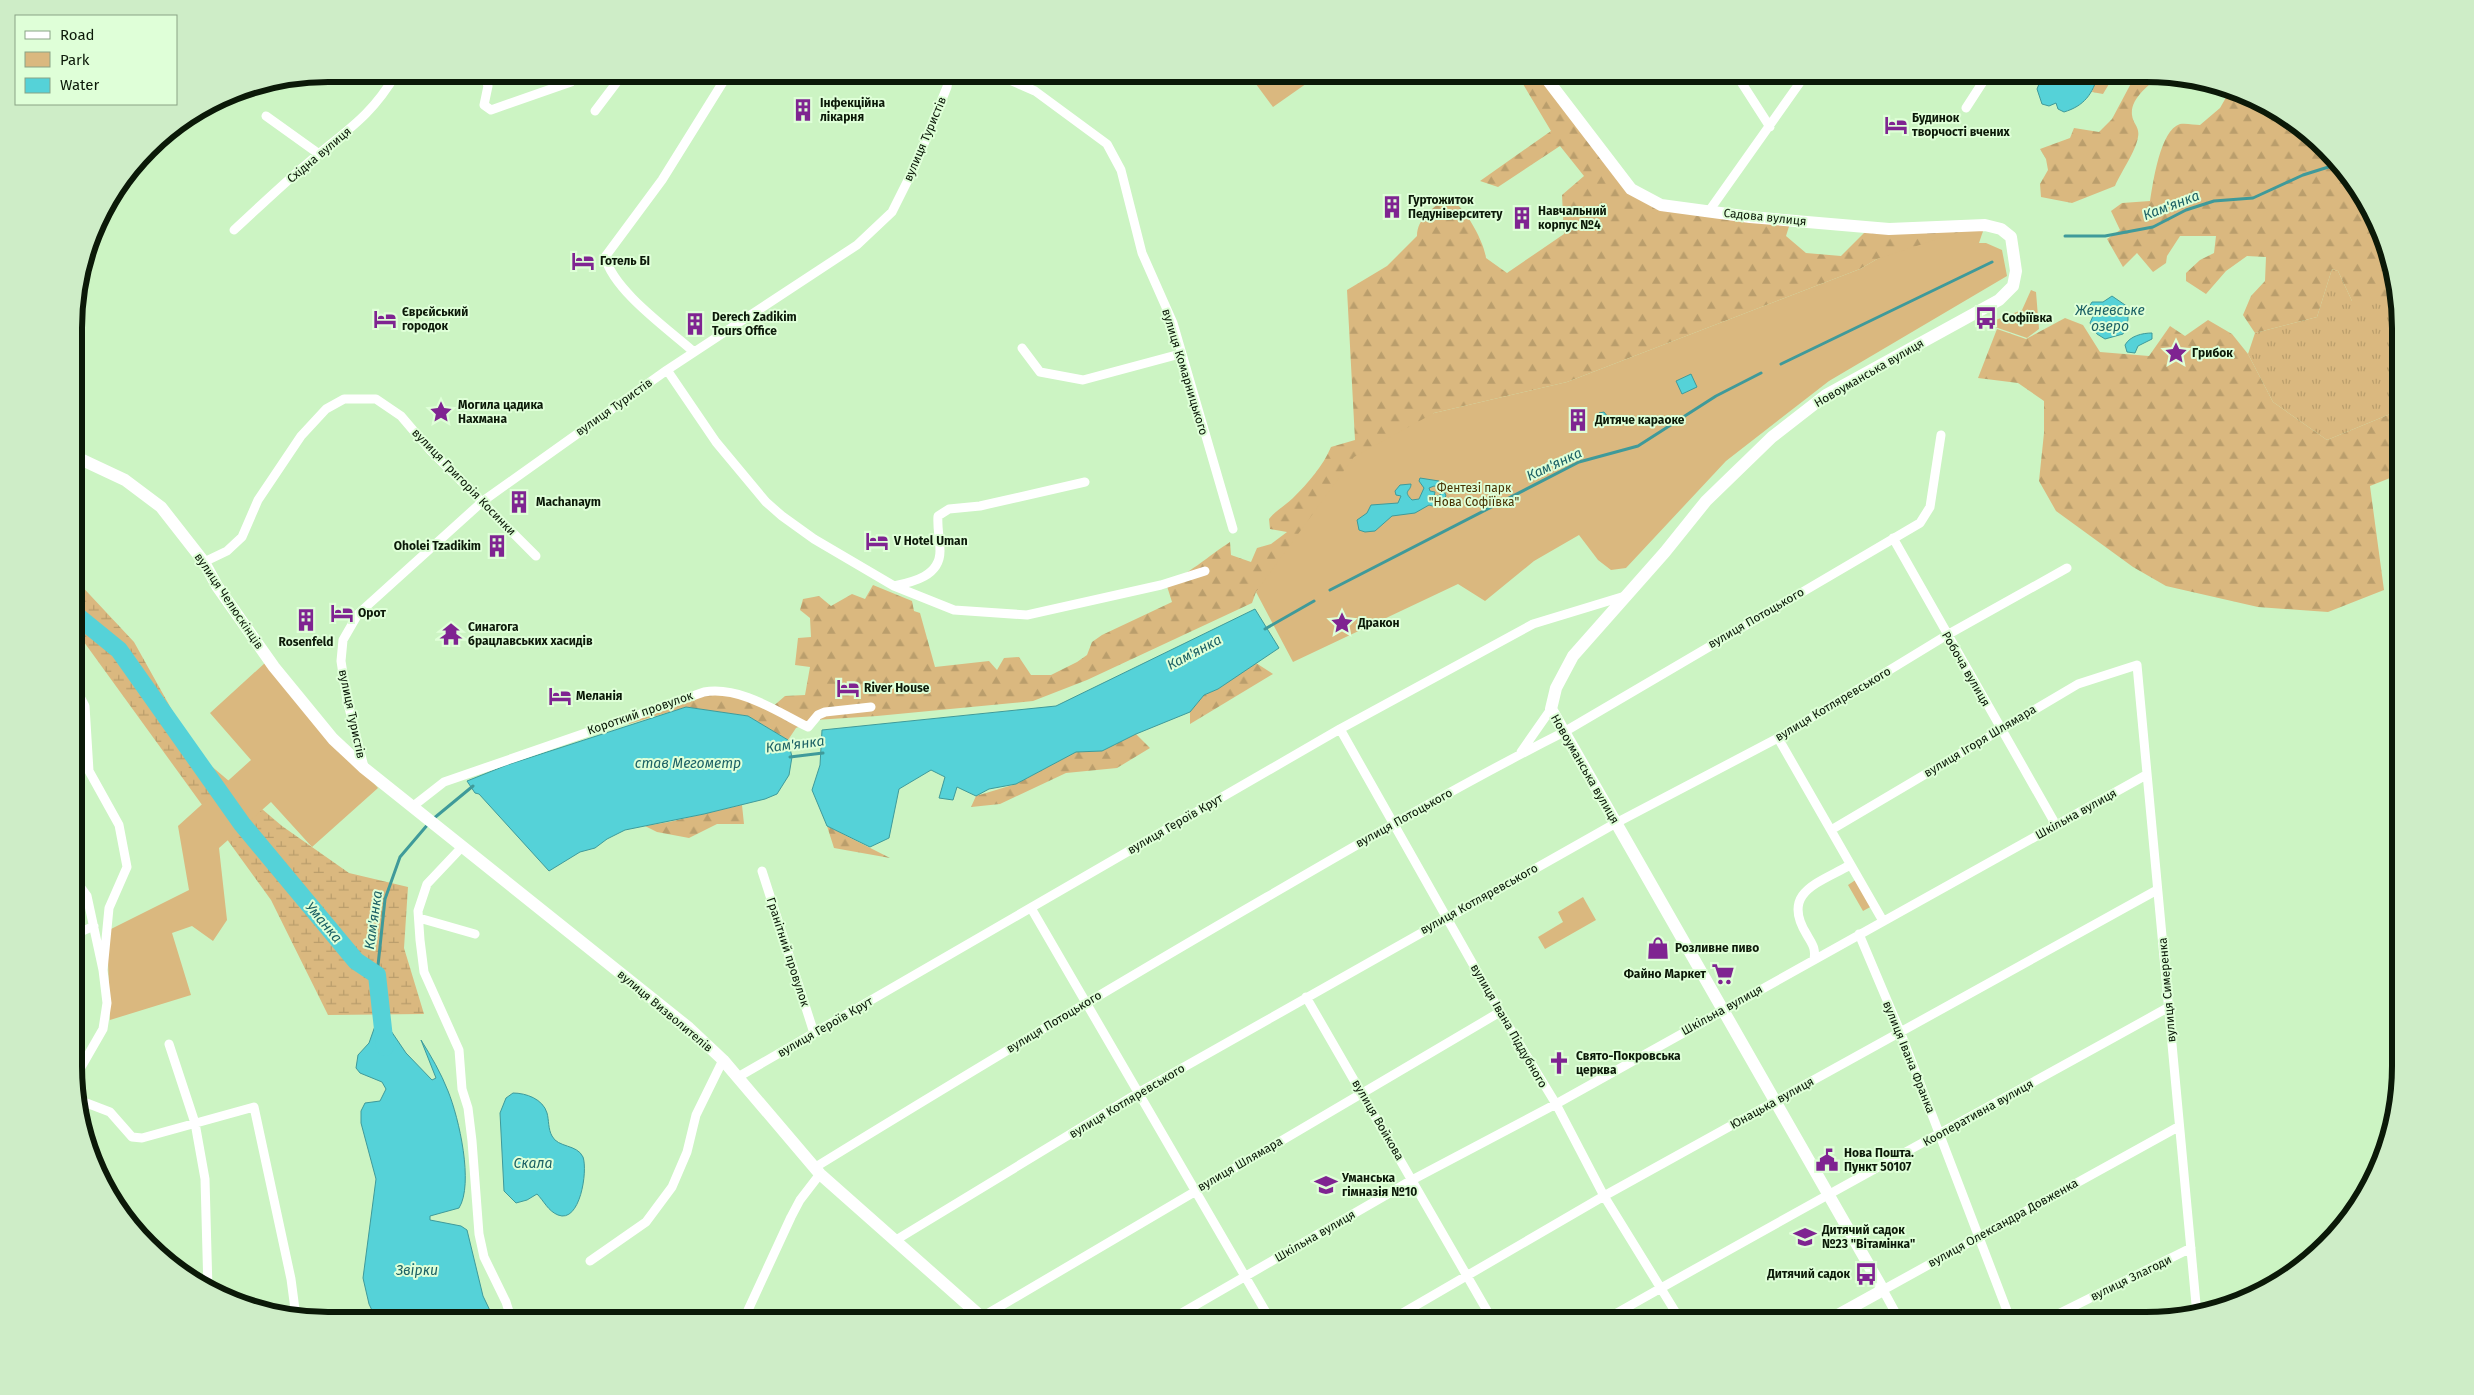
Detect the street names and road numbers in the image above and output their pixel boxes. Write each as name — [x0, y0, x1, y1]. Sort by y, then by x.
street label: вулиця Туристів — [901, 94, 949, 183]
street label: Східна вулиця — [284, 124, 354, 186]
street label: Садова вулиця — [1723, 206, 1807, 228]
street label: вулиця Комарницького — [1159, 307, 1211, 437]
street label: Новоуманська вулиця — [1812, 336, 1926, 410]
street label: вулиця Туристів — [573, 375, 655, 439]
street label: вулиця Григорія Косинки — [409, 426, 519, 538]
street label: вулиця Челюскінців — [192, 550, 267, 652]
street label: вулиця Потоцького — [1706, 585, 1806, 651]
street label: Робоча вулиця — [1939, 629, 1993, 709]
street label: вулиця Котляревського — [1773, 664, 1893, 744]
street label: вулиця Туристів — [336, 668, 368, 760]
street label: Короткий провулок — [585, 688, 695, 738]
street label: вулиця Ігоря Шлямара — [1921, 702, 2039, 780]
street label: Новоуманська вулиця — [1548, 712, 1622, 826]
street label: вулиця Потоцького — [1353, 786, 1455, 850]
street label: Шкільна вулиця — [2033, 786, 2119, 842]
street label: вулиця Героїв Крут — [1125, 791, 1226, 857]
street label: вулиця Котляревського — [1418, 861, 1540, 937]
street label: Гранітний провулок — [764, 896, 813, 1009]
street label: вулиця Симеренка — [2155, 937, 2179, 1043]
street label: вулиця Івана Піддубного — [1468, 962, 1550, 1090]
street label: вулиця Визволителів — [614, 967, 716, 1055]
street label: Шкільна вулиця — [1679, 982, 1765, 1038]
street label: вулиця Потоцького — [1004, 988, 1104, 1056]
street label: вулиця Героїв Крут — [775, 994, 876, 1060]
street label: вулиця Івана Франка — [1880, 999, 1938, 1115]
street label: вулиця Котляревського — [1067, 1061, 1187, 1141]
street label: Юнацька вулиця — [1728, 1074, 1816, 1132]
street label: вулиця Войкова — [1349, 1077, 1407, 1163]
street label: Кооперативна вулиця — [1920, 1077, 2036, 1149]
street label: вулиця Шлямара — [1195, 1134, 1285, 1194]
street label: вулиця Олександра Довженка — [1926, 1176, 2080, 1270]
street label: Шкільна вулиця — [1272, 1207, 1358, 1265]
street label: вулиця Злагоди — [2088, 1252, 2174, 1304]

